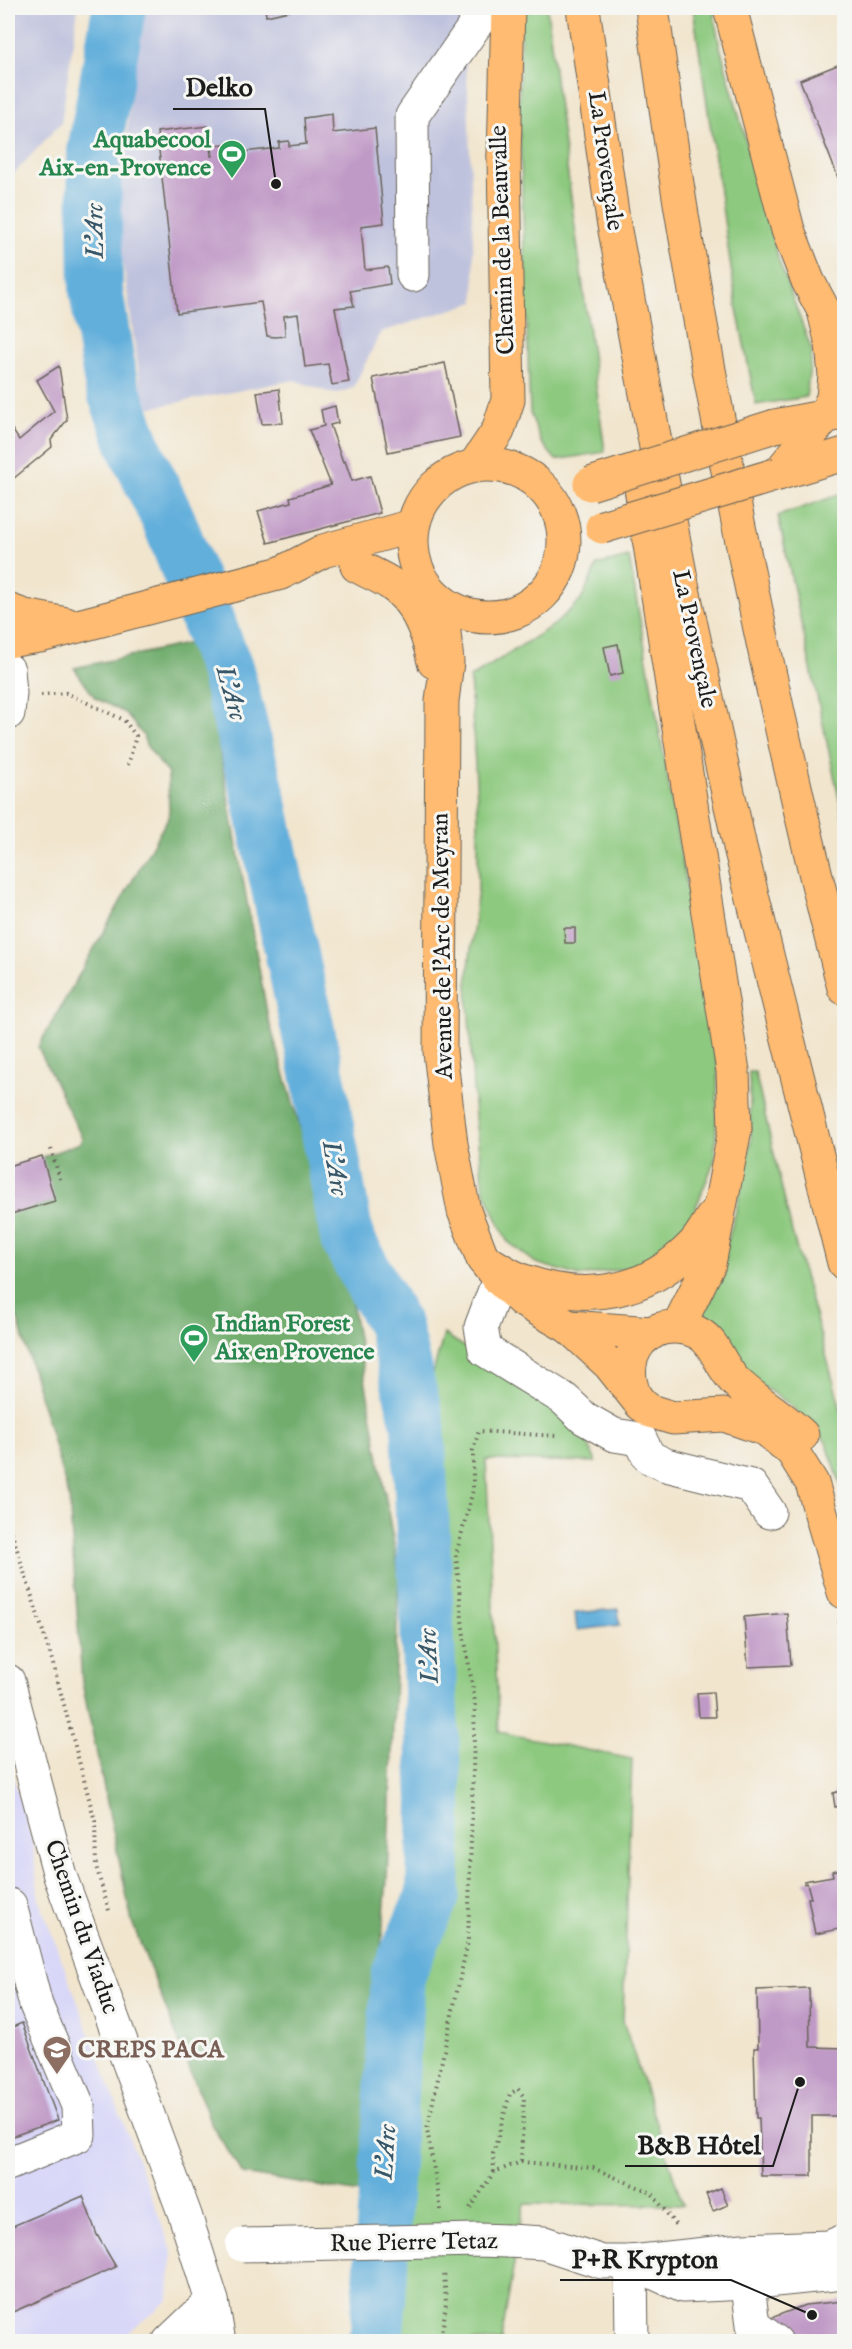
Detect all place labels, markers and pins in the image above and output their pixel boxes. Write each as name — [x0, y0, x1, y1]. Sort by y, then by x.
callout: Delko — [173, 65, 265, 109]
place label: Aquabecool Aix-en-Provence — [39, 125, 211, 184]
sports icon: Aquabecool Aix-en-Provence — [216, 138, 248, 180]
place label: Indian Forest Aix en Provence — [214, 1309, 375, 1368]
sports icon: Indian Forest Aix en Provence — [178, 1322, 210, 1364]
school or university icon: CREPS PACA — [41, 2034, 73, 2076]
place label: CREPS PACA — [78, 2035, 226, 2066]
callout: B&B Hôtel — [625, 2122, 773, 2166]
callout: P+R Krypton — [560, 2236, 731, 2280]

